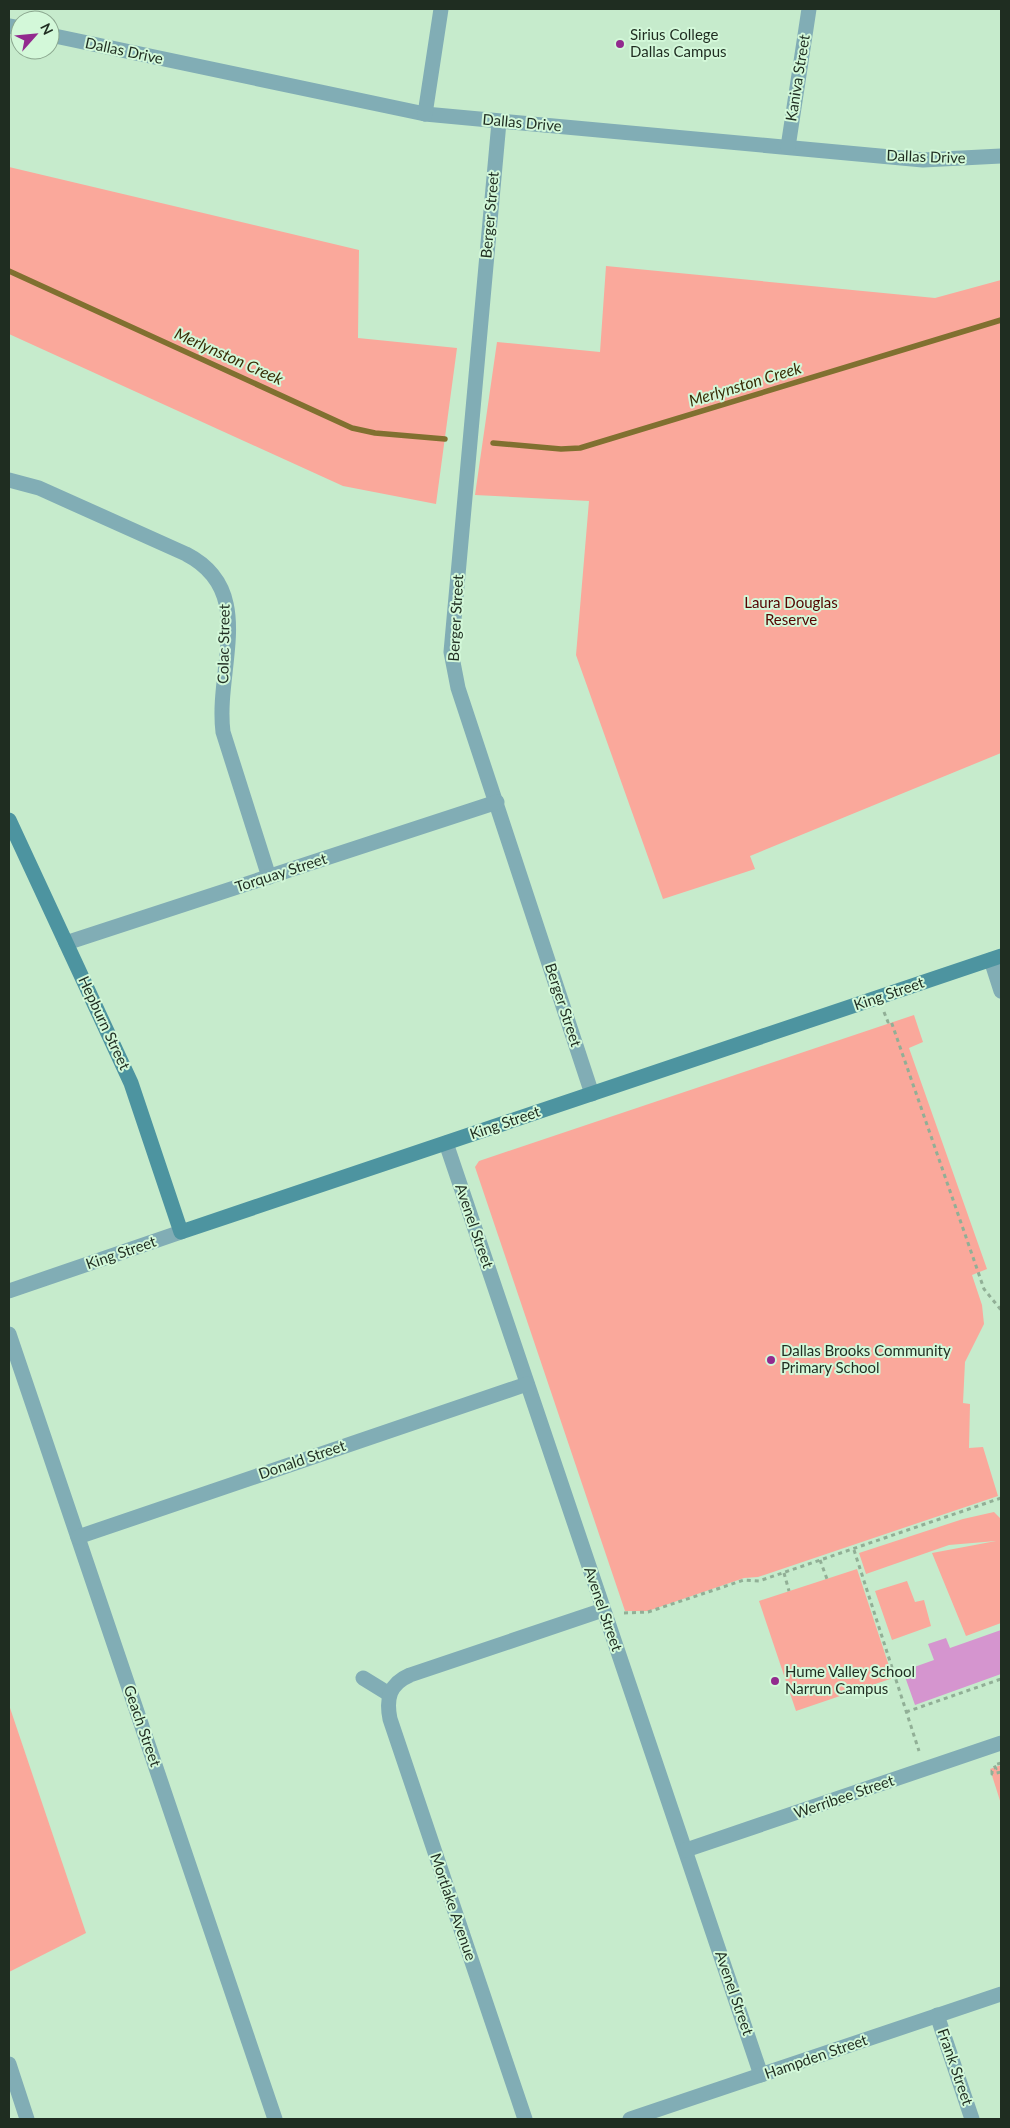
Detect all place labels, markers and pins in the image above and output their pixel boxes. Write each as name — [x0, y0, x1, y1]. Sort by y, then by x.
place label: Sirius College Dallas Campus — [630, 25, 727, 60]
marker: Sirius College Dallas Campus — [614, 38, 626, 50]
place label: Dallas Brooks Community Primary School — [781, 1341, 951, 1376]
marker: Dallas Brooks Community Primary School — [765, 1354, 777, 1366]
place label: Hume Valley School Narrun Campus — [785, 1662, 915, 1697]
marker: Hume Valley School Narrun Campus — [769, 1675, 781, 1687]

